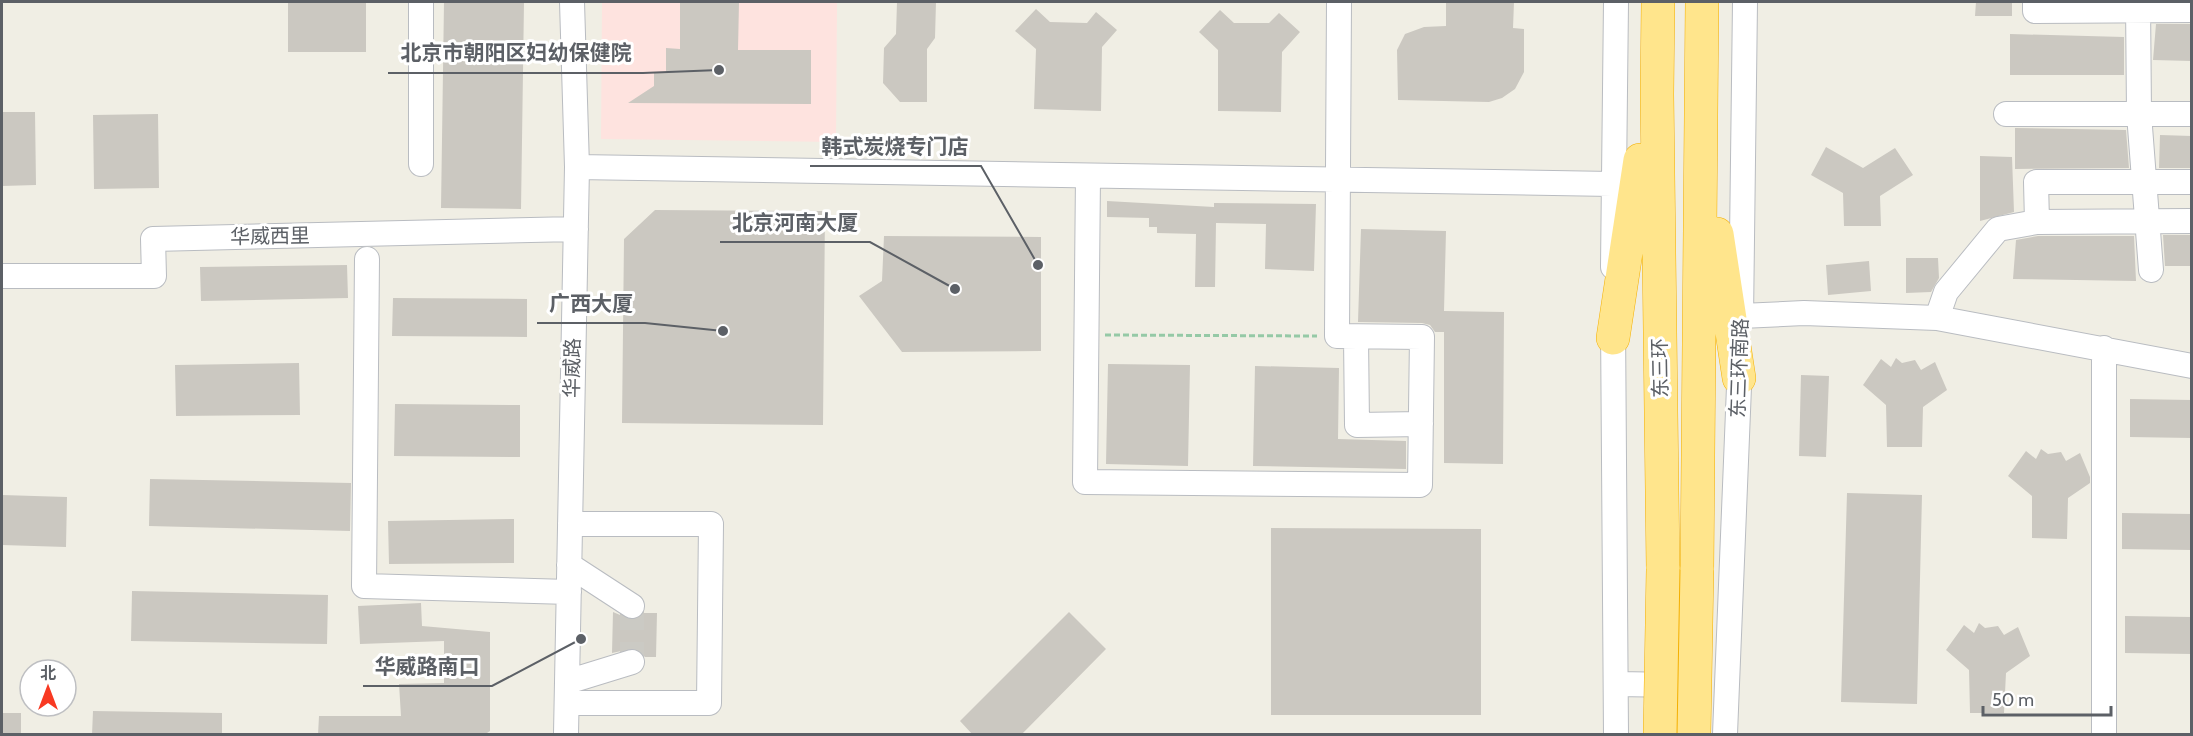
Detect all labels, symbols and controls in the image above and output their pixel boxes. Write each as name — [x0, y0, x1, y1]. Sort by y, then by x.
callout: 北京市朝阳区妇幼保健院 — [388, 34, 643, 73]
text: 北京市朝阳区妇幼保健院 — [401, 40, 632, 65]
callout: 韩式炭烧专门店 — [810, 127, 981, 166]
text: 韩式炭烧专门店 — [822, 134, 969, 159]
callout: 北京河南大厦 — [720, 203, 870, 242]
text: 北京河南大厦 — [732, 210, 858, 235]
street label: 华威西里 — [230, 223, 310, 249]
callout: 广西大厦 — [537, 284, 645, 323]
text: 广西大厦 — [549, 291, 633, 316]
street label: 东三环南路 — [1725, 318, 1753, 418]
street label: 华威路 — [559, 338, 585, 398]
street label: 东三环 — [1647, 338, 1673, 398]
callout: 华威路南口 — [363, 647, 492, 686]
text: 华威路南口 — [375, 654, 480, 679]
north arrow — [18, 658, 78, 718]
text: 北 — [40, 664, 56, 683]
scale bar — [1983, 679, 2110, 717]
text: 50 m — [1992, 689, 2034, 711]

